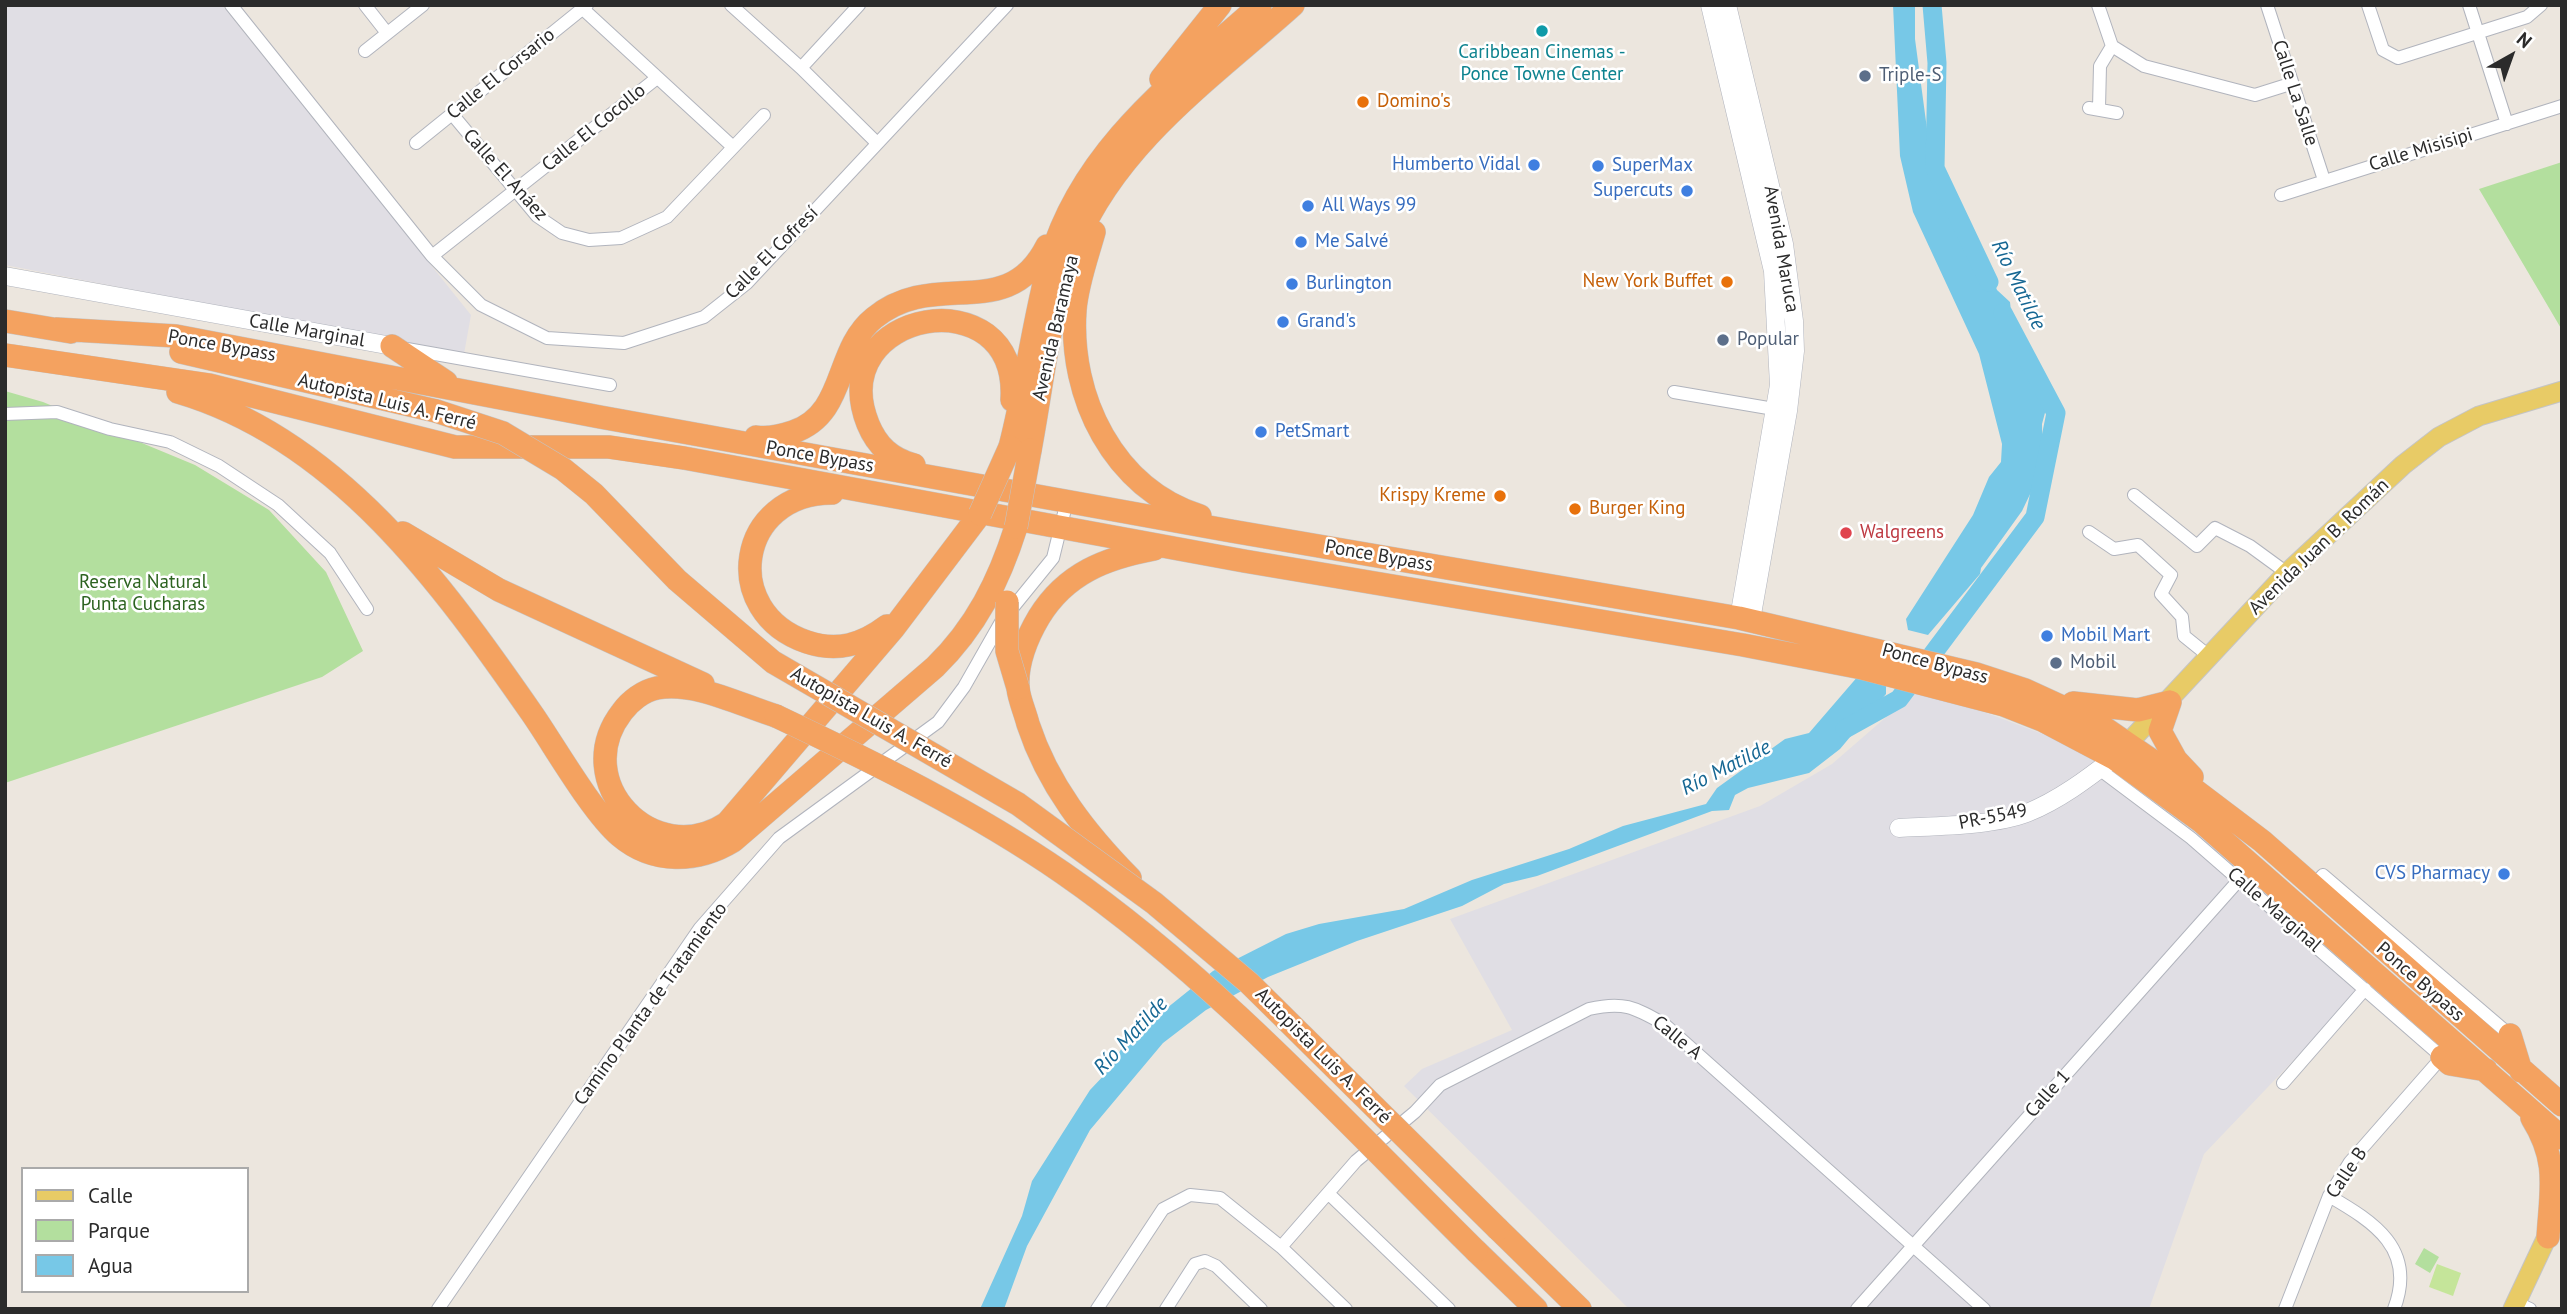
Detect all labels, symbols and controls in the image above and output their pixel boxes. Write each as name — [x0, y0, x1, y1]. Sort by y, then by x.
north arrow — [2476, 21, 2546, 91]
street label: Calle El Corsario — [442, 23, 560, 125]
marker: Caribbean Cinemas - Ponce Towne Center — [1534, 23, 1550, 39]
text: N — [2512, 27, 2537, 53]
street label: Calle La Salle — [2267, 37, 2323, 149]
place label: Caribbean Cinemas - Ponce Towne Center — [1458, 42, 1626, 86]
place label: Triple-S — [1879, 65, 1942, 87]
marker: Triple-S — [1857, 68, 1873, 84]
street label: Calle El Cocollo — [538, 79, 650, 177]
place label: Domino's — [1377, 91, 1451, 113]
marker: Domino's — [1355, 94, 1371, 110]
street label: Calle Misisipi — [2366, 123, 2476, 177]
street label: Calle El Anáez — [458, 124, 552, 226]
place label: Humberto Vidal — [1392, 154, 1520, 176]
place label: SuperMax — [1612, 155, 1693, 177]
marker: Humberto Vidal — [1526, 157, 1542, 173]
marker: SuperMax — [1590, 158, 1606, 174]
place label: Supercuts — [1593, 180, 1673, 202]
marker: Supercuts — [1679, 183, 1695, 199]
street label: Avenida Maruca — [1759, 184, 1803, 314]
place label: All Ways 99 — [1322, 195, 1416, 217]
marker: All Ways 99 — [1300, 198, 1316, 214]
street label: Calle El Cofresí — [721, 202, 823, 304]
place label: Me Salvé — [1315, 231, 1388, 253]
marker: Me Salvé — [1293, 234, 1309, 250]
water label: Río Matilde — [1985, 236, 2051, 334]
street label: Avenida Baramaya — [1028, 253, 1084, 403]
place label: New York Buffet — [1583, 271, 1713, 293]
place label: Burlington — [1306, 273, 1392, 295]
marker: New York Buffet — [1719, 274, 1735, 290]
marker: Burlington — [1284, 276, 1300, 292]
street label: Calle Marginal — [247, 310, 367, 352]
place label: Grand's — [1297, 311, 1356, 333]
marker: Grand's — [1275, 314, 1291, 330]
street label: Ponce Bypass — [166, 325, 278, 367]
place label: Popular — [1737, 329, 1799, 351]
marker: Popular — [1715, 332, 1731, 348]
street label: Autopista Luis A. Ferré — [296, 369, 478, 435]
place label: PetSmart — [1275, 421, 1349, 443]
marker: PetSmart — [1253, 424, 1269, 440]
street label: Ponce Bypass — [764, 436, 876, 478]
street label: Avenida Juan B. Román — [2244, 474, 2394, 620]
place label: Krispy Kreme — [1379, 485, 1486, 507]
marker: Krispy Kreme — [1492, 488, 1508, 504]
place label: Burger King — [1589, 498, 1685, 520]
marker: Burger King — [1567, 501, 1583, 517]
place label: Walgreens — [1860, 522, 1944, 544]
marker: Walgreens — [1838, 525, 1854, 541]
street label: Ponce Bypass — [1323, 535, 1435, 577]
park label: Reserva Natural Punta Cucharas — [79, 572, 207, 616]
place label: Mobil Mart — [2061, 625, 2150, 647]
marker: Mobil Mart — [2039, 628, 2055, 644]
street label: Ponce Bypass — [1879, 639, 1991, 689]
place label: Mobil — [2070, 652, 2116, 674]
marker: Mobil — [2048, 655, 2064, 671]
street label: Autopista Luis A. Ferré — [786, 662, 956, 774]
water label: Río Matilde — [1677, 735, 1775, 801]
street label: PR-5549 — [1957, 799, 2029, 835]
street label: Calle Marginal — [2222, 863, 2326, 957]
place label: CVS Pharmacy — [2375, 863, 2490, 885]
marker: CVS Pharmacy — [2496, 866, 2512, 882]
street label: Camino Planta de Tratamiento — [570, 898, 732, 1110]
street label: Ponce Bypass — [2371, 938, 2469, 1026]
street label: Autopista Luis A. Ferré — [1250, 983, 1396, 1129]
water label: Río Matilde — [1089, 992, 1173, 1080]
street label: Calle A — [1648, 1011, 1706, 1065]
street label: Calle 1 — [2021, 1066, 2075, 1122]
street label: Calle B — [2322, 1143, 2372, 1203]
legend — [21, 1167, 248, 1293]
text: Calle — [88, 1182, 133, 1209]
text: Parque — [88, 1217, 150, 1244]
text: Agua — [88, 1252, 133, 1279]

